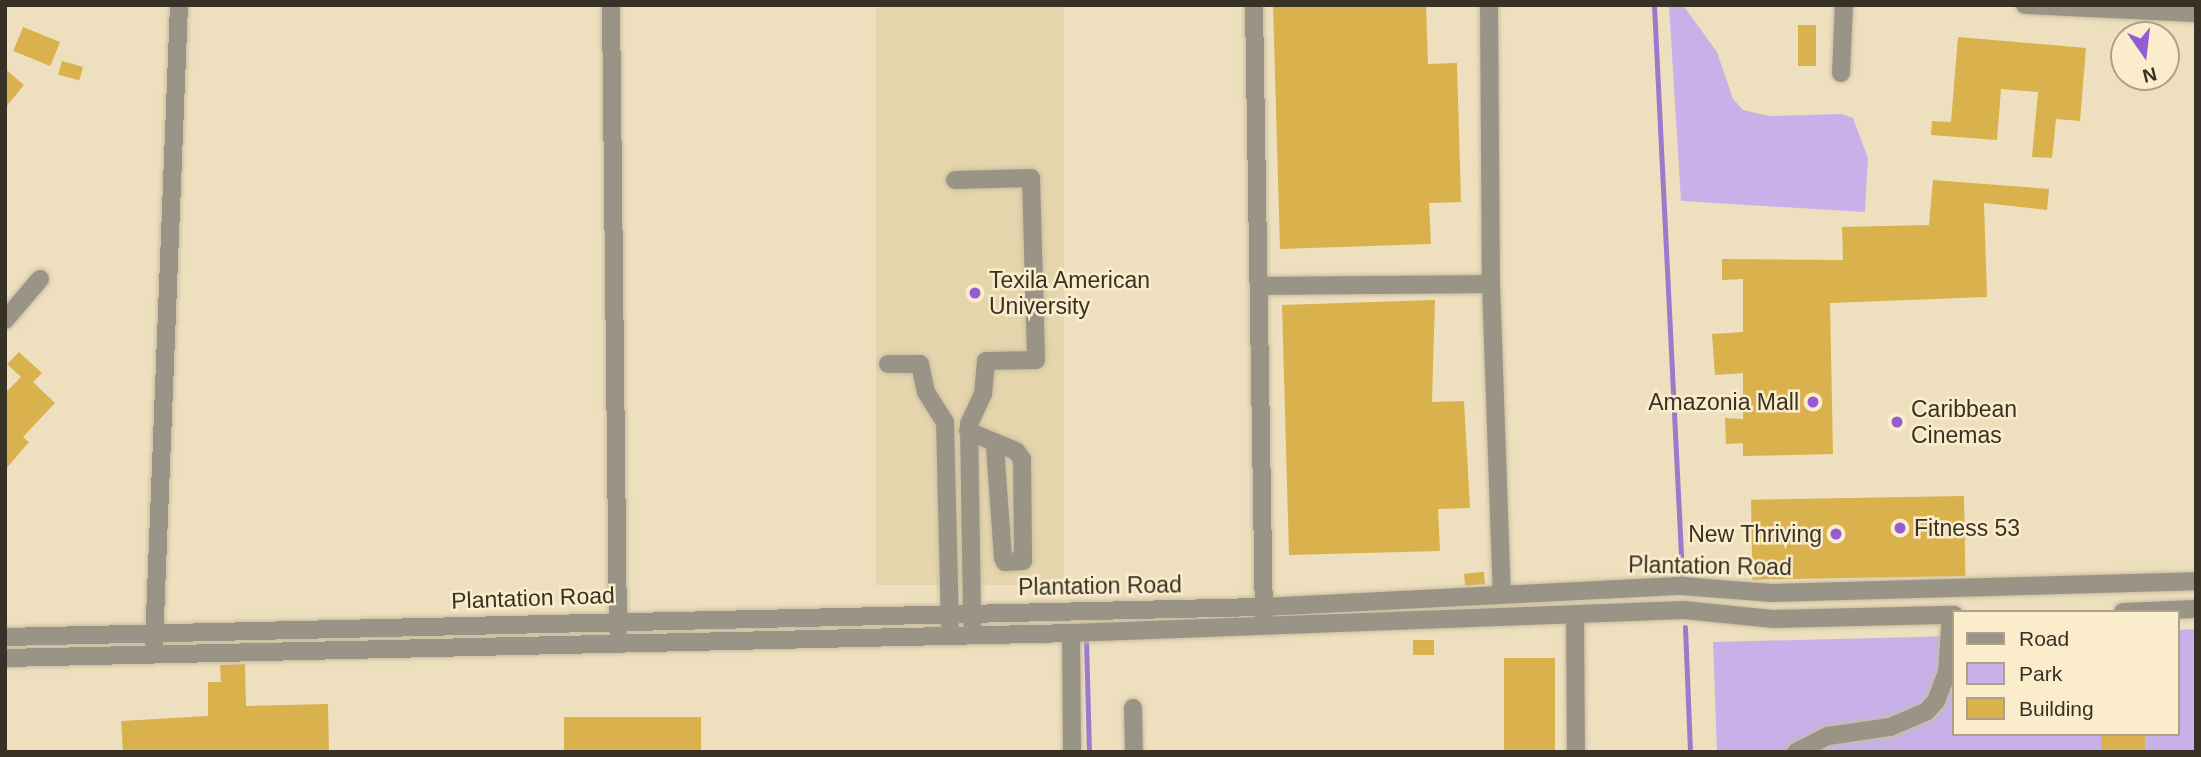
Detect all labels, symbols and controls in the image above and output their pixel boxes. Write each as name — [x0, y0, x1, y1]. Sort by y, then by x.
north arrow — [2110, 21, 2180, 91]
text: N — [2141, 63, 2159, 87]
place label: Texila American University — [989, 266, 1151, 320]
marker: Texila American University — [967, 285, 983, 301]
place label: Amazonia Mall — [1648, 388, 1799, 416]
marker: Amazonia Mall — [1805, 394, 1821, 410]
place label: Caribbean Cinemas — [1911, 395, 2017, 449]
marker: Caribbean Cinemas — [1889, 414, 1905, 430]
place label: Fitness 53 — [1914, 514, 2020, 542]
place label: New Thriving — [1688, 520, 1822, 548]
marker: Fitness 53 — [1892, 520, 1908, 536]
marker: New Thriving — [1828, 526, 1844, 542]
street label: Plantation Road — [1628, 551, 1792, 581]
street label: Plantation Road — [1018, 571, 1182, 601]
street label: Plantation Road — [451, 581, 615, 615]
legend — [1952, 610, 2180, 736]
text: Road — [2019, 627, 2069, 650]
text: Park — [2019, 662, 2062, 685]
text: Building — [2019, 697, 2094, 720]

